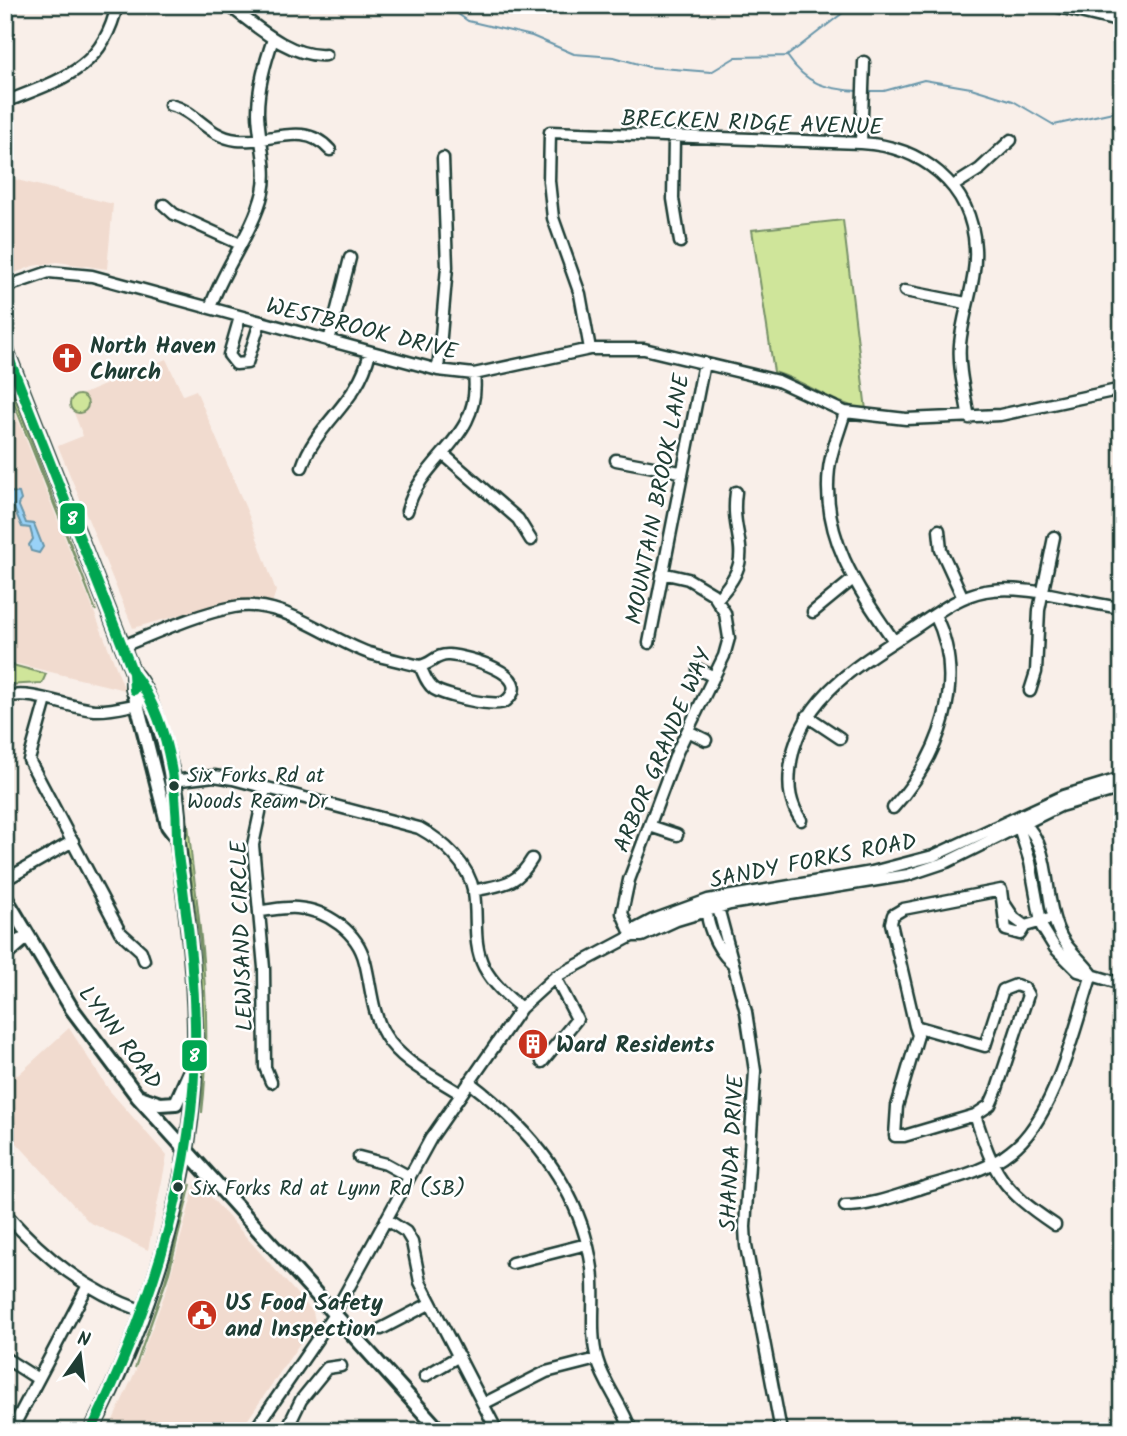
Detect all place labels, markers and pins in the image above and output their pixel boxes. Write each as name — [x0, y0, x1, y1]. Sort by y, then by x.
place label: North Haven Church — [90, 329, 216, 391]
church icon: North Haven Church — [50, 341, 84, 375]
place label: Six Forks Rd at Woods Ream Dr — [187, 760, 329, 819]
marker: Six Forks Rd at Woods Ream Dr — [167, 779, 181, 793]
building icon: Ward Residents — [516, 1027, 550, 1061]
place label: Ward Residents — [556, 1028, 715, 1064]
place label: Six Forks Rd at Lynn Rd (SB) — [191, 1173, 465, 1206]
marker: Six Forks Rd at Lynn Rd (SB) — [171, 1180, 185, 1194]
place label: US Food Safety and Inspection — [225, 1286, 383, 1348]
public building icon: US Food Safety and Inspection — [185, 1298, 219, 1332]

